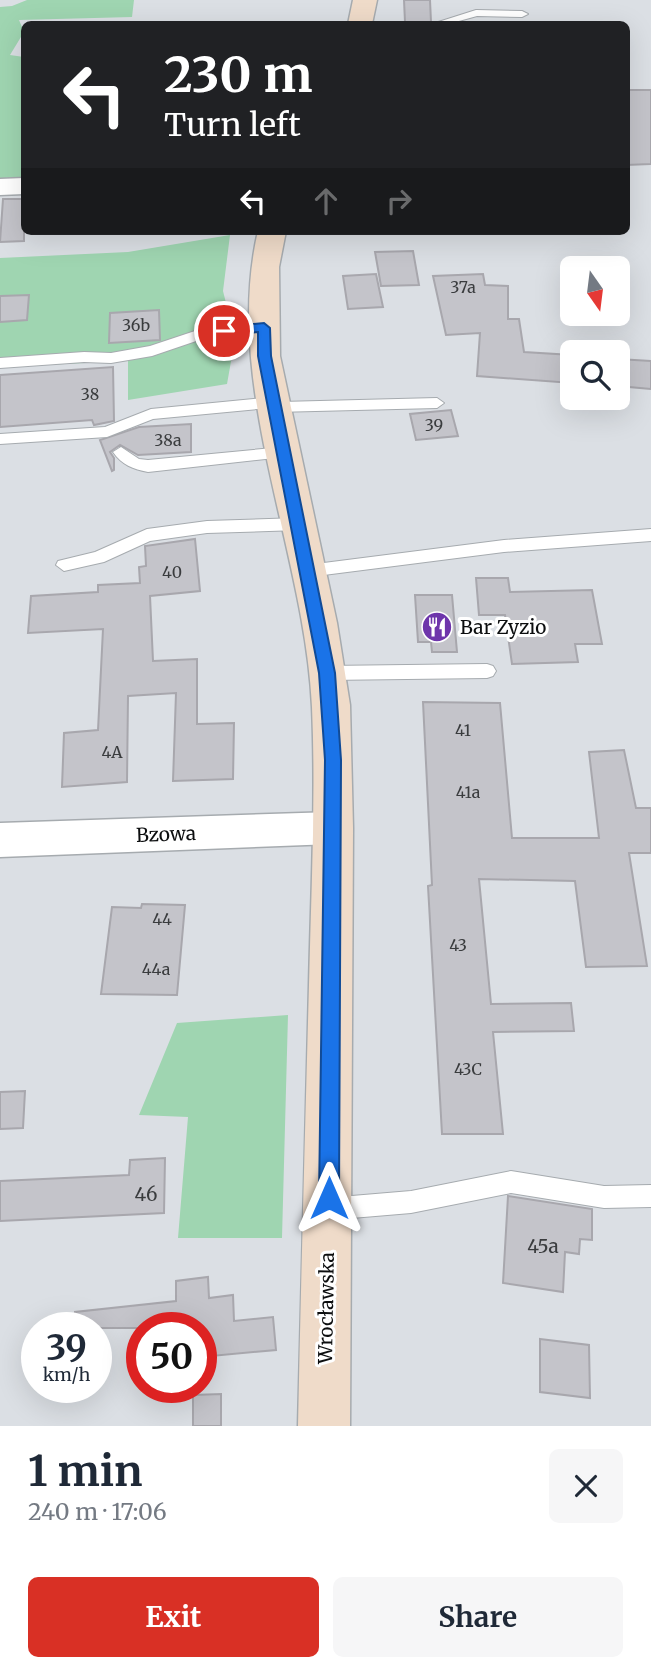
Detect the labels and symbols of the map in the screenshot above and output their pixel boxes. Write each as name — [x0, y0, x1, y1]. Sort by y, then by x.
north arrow — [560, 256, 630, 326]
house number: 37a — [450, 277, 476, 297]
pin — [194, 301, 254, 361]
house number: 36b — [122, 315, 151, 335]
house number: 38 — [81, 384, 99, 404]
house number: 39 — [425, 415, 443, 435]
house number: 38a — [154, 430, 182, 450]
house number: 40 — [162, 562, 182, 582]
restaurant icon: Bar Zyzio — [420, 610, 454, 644]
place label: Bar Zyzio — [460, 615, 546, 639]
house number: 41 — [455, 720, 471, 740]
house number: 4A — [102, 742, 123, 762]
house number: 41a — [456, 782, 481, 802]
street label: Bzowa — [136, 821, 196, 847]
house number: 44 — [152, 909, 172, 929]
house number: 43 — [449, 935, 467, 955]
house number: 44a — [142, 959, 171, 979]
house number: 43C — [454, 1059, 482, 1079]
position arrow — [292, 1161, 366, 1235]
house number: 46 — [134, 1182, 158, 1206]
house number: 45a — [527, 1234, 559, 1258]
street label: Wrocławska — [313, 1252, 339, 1365]
speed limit sign: 50 — [126, 1312, 217, 1403]

